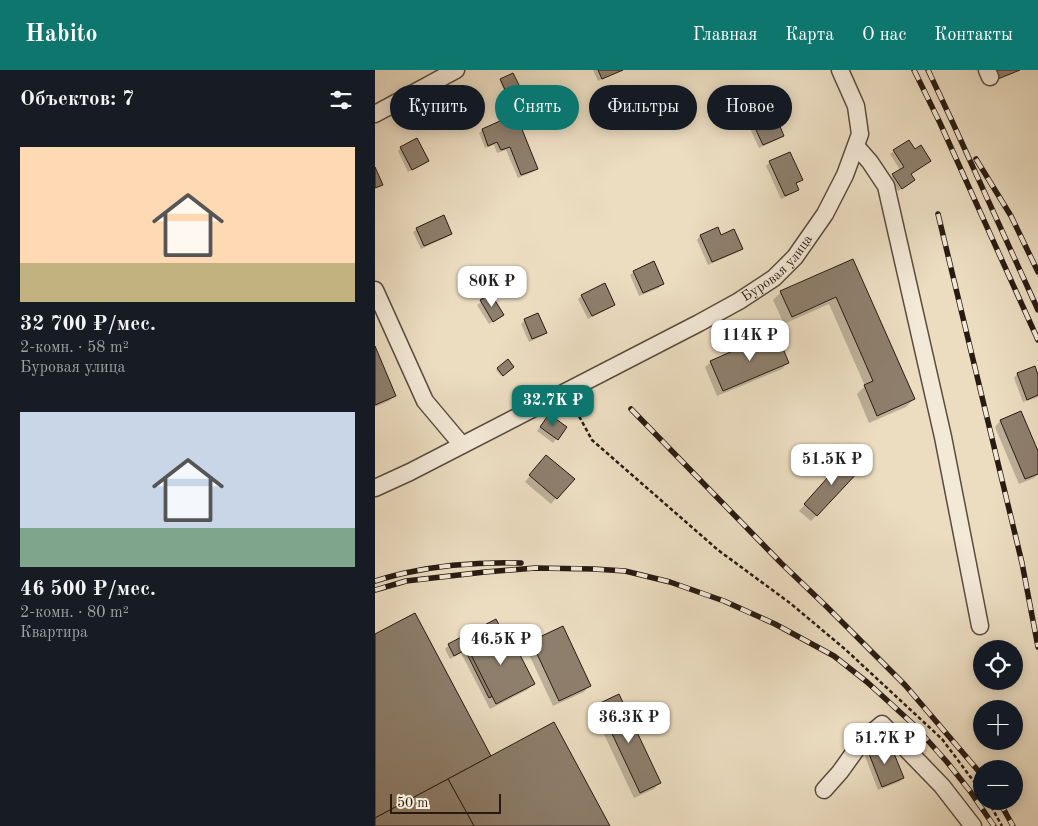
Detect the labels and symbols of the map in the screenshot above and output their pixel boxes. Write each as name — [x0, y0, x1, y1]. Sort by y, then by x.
street label: Буровая улица — [739, 232, 815, 304]
pin: 80K ₽ — [457, 266, 527, 308]
pin: 114K ₽ — [709, 320, 791, 362]
pin: 32.7K ₽ — [507, 384, 599, 427]
pin: 51.5K ₽ — [786, 444, 878, 486]
pin: 46.5K ₽ — [455, 624, 547, 666]
pin: 36.3K ₽ — [583, 702, 675, 744]
pin: 51.7K ₽ — [839, 722, 931, 765]
scale bar — [390, 791, 501, 814]

